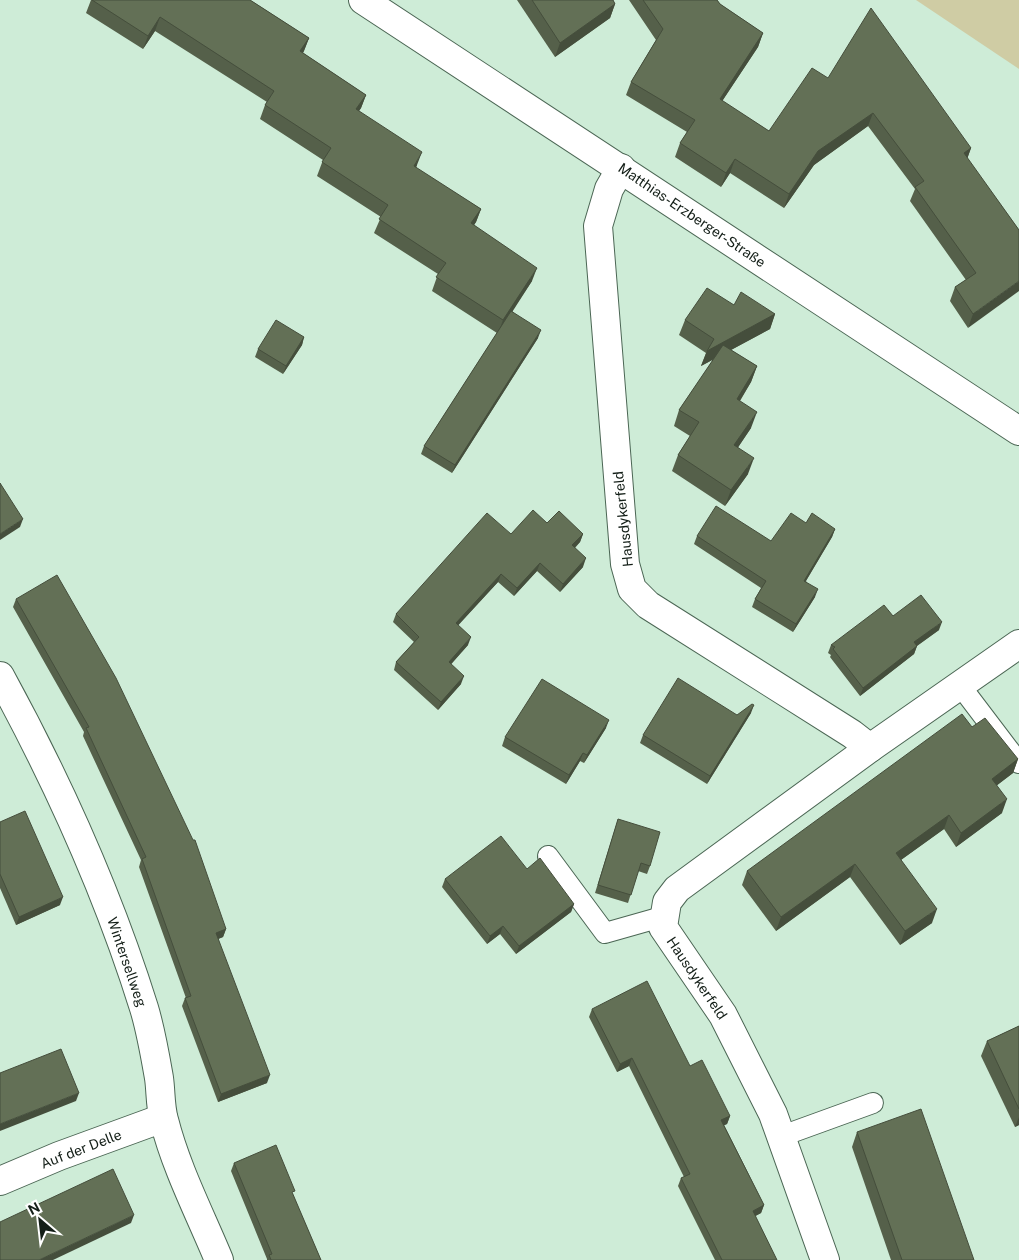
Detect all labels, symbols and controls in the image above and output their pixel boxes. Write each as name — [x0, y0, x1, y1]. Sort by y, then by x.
street label: Matthias-Erzberger-Straße — [615, 160, 769, 270]
street label: Hausdykerfeld — [610, 470, 636, 568]
street label: Wintersellweg — [104, 915, 150, 1009]
street label: Hausdykerfeld — [663, 934, 731, 1022]
street label: Auf der Delle — [38, 1126, 124, 1172]
north arrow — [15, 1195, 65, 1245]
text: N — [25, 1199, 42, 1218]

